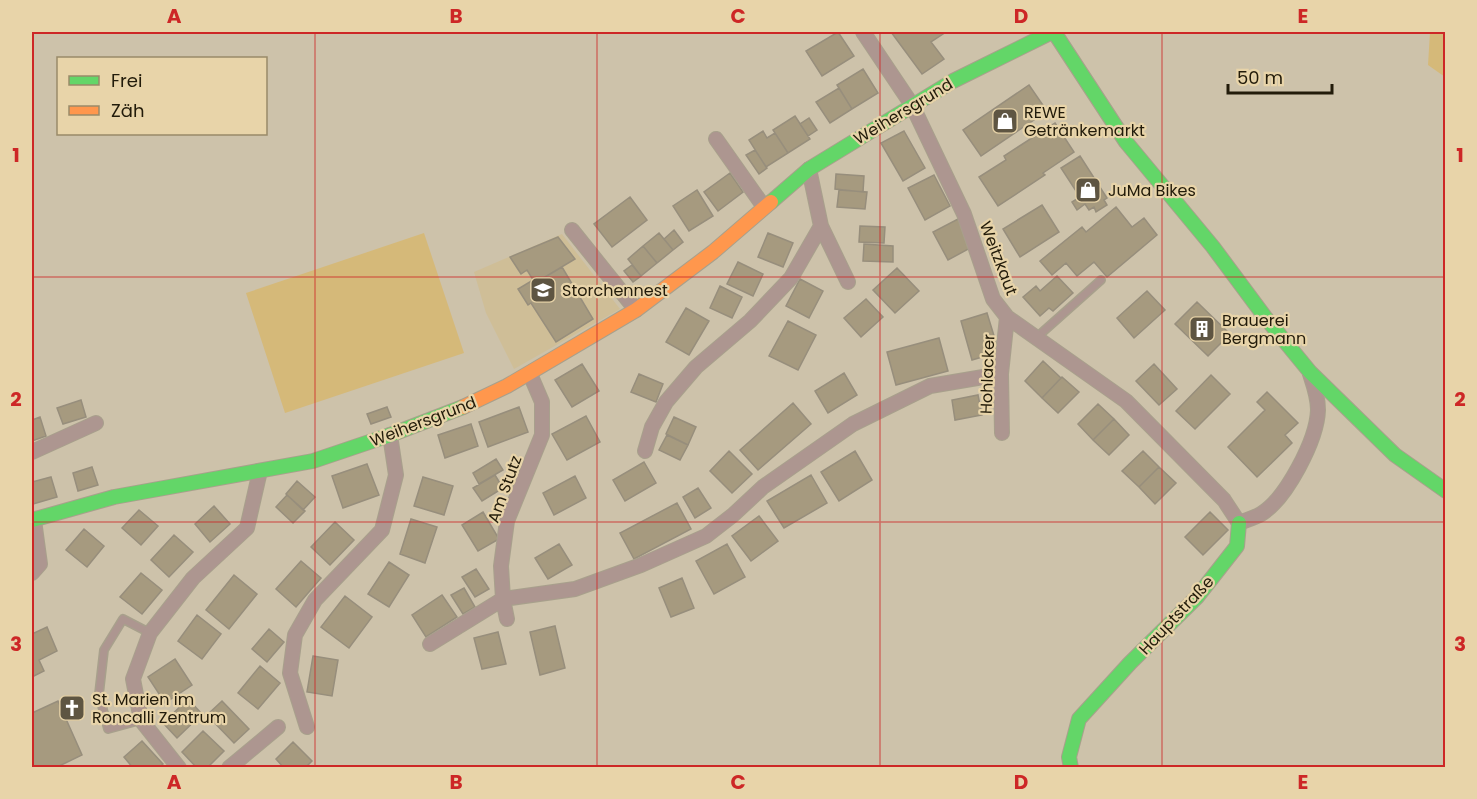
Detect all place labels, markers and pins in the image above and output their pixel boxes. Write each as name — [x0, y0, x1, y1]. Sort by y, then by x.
place label: REWE Getränkemarkt — [1024, 101, 1145, 142]
shop icon: REWE Getränkemarkt — [990, 106, 1020, 136]
shop icon: JuMa Bikes — [1073, 175, 1103, 205]
place label: JuMa Bikes — [1108, 179, 1196, 202]
school or university icon: Storchennest — [528, 275, 558, 305]
place label: Storchennest — [562, 279, 668, 302]
place label: Brauerei Bergmann — [1222, 309, 1306, 350]
building icon: Brauerei Bergmann — [1187, 314, 1217, 344]
place label: St. Marien im Roncalli Zentrum — [92, 688, 226, 729]
church icon: St. Marien im Roncalli Zentrum — [57, 693, 87, 723]

